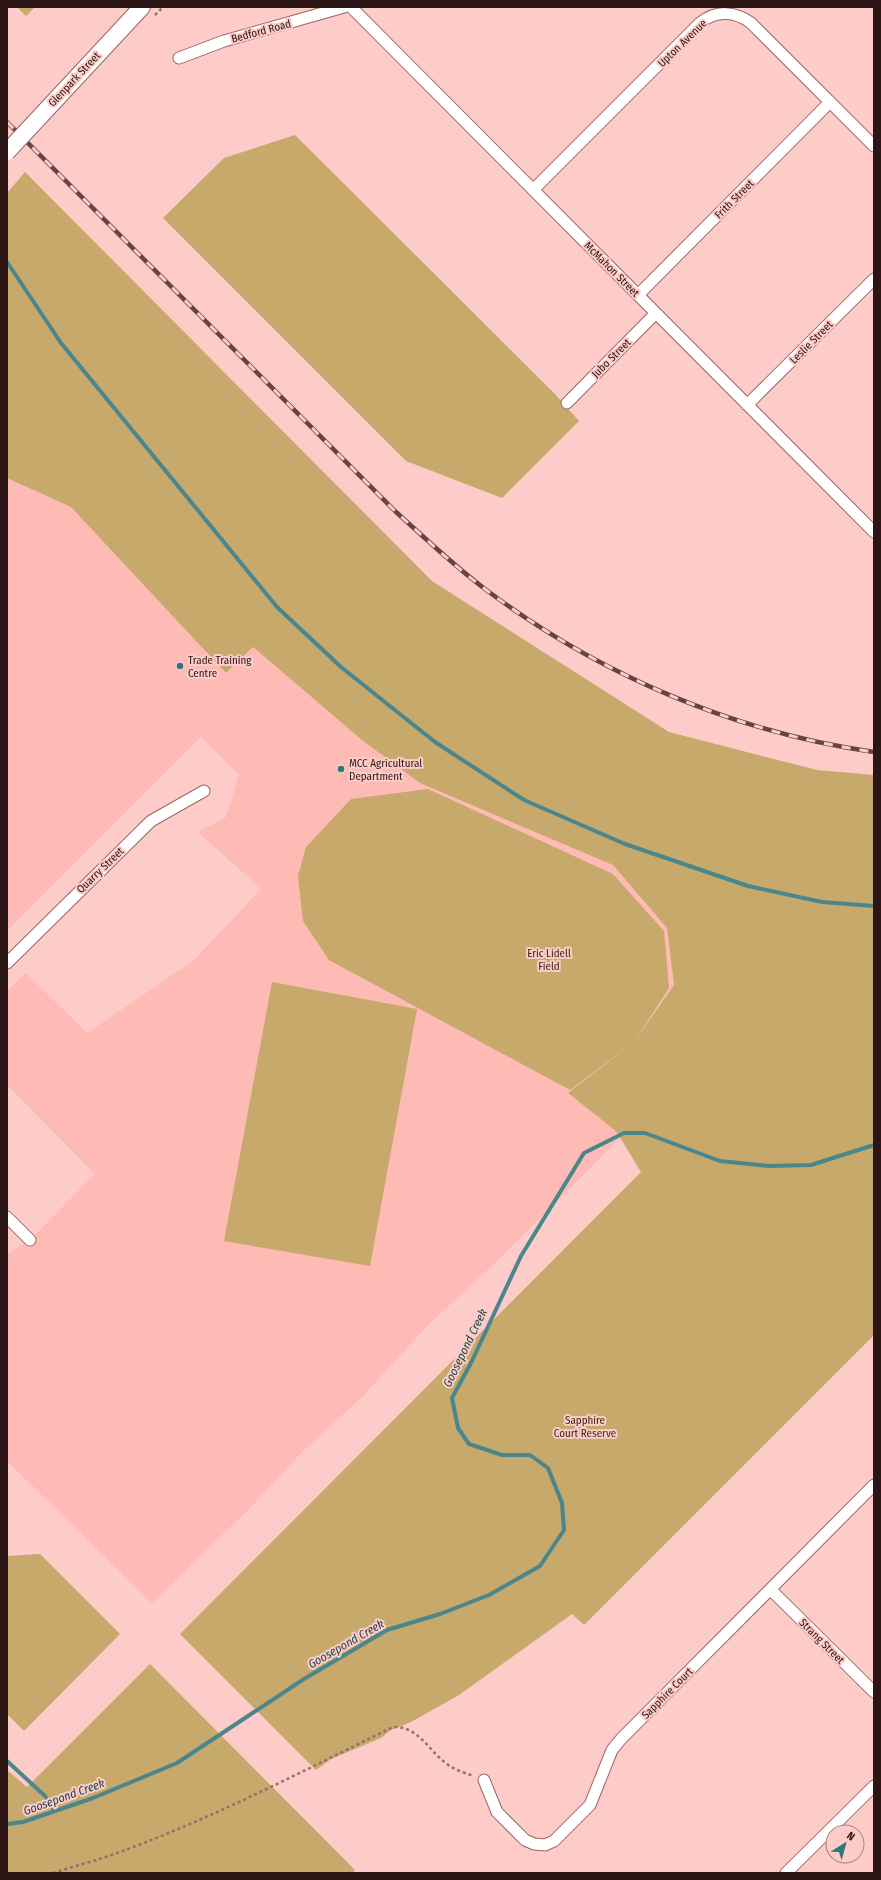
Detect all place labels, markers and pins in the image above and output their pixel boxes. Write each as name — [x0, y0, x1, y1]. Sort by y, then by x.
place label: Trade Training Centre — [188, 654, 252, 680]
marker: Trade Training Centre — [175, 661, 185, 671]
place label: MCC Agricultural Department — [349, 757, 422, 783]
marker: MCC Agricultural Department — [336, 764, 346, 774]

